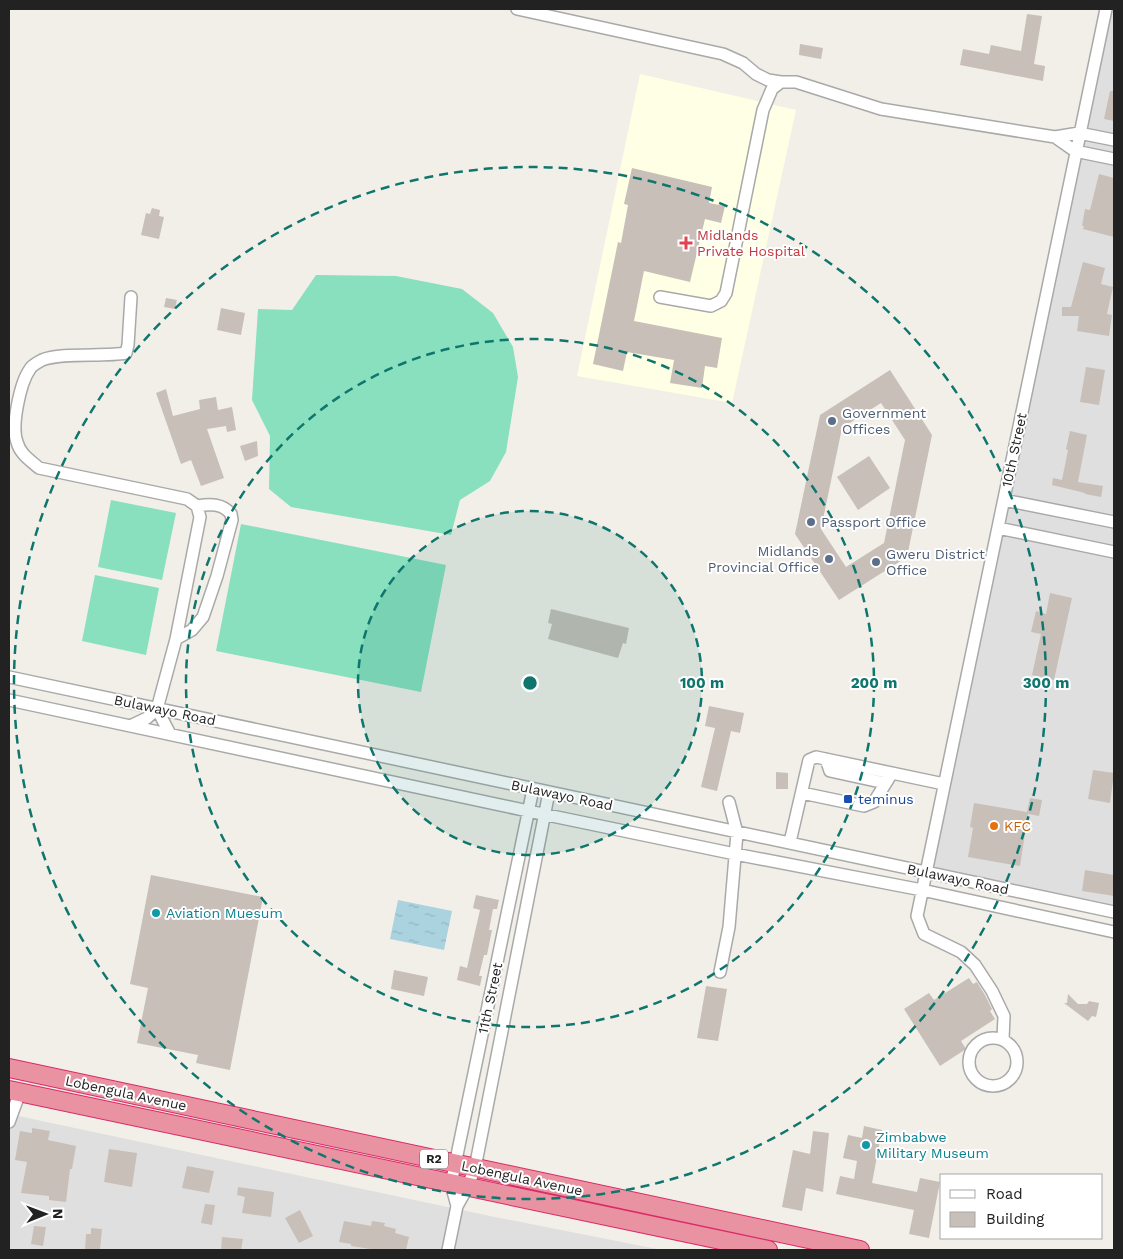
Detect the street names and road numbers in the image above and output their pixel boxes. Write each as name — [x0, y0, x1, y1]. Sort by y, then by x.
street label: 10th Street — [998, 411, 1030, 489]
street label: Bulawayo Road — [113, 691, 217, 729]
street label: Bulawayo Road — [510, 776, 614, 814]
street label: Bulawayo Road — [906, 860, 1010, 898]
street label: 11th Street — [475, 961, 505, 1035]
street label: Lobengula Avenue — [64, 1072, 188, 1114]
road number: R2 — [420, 1150, 448, 1168]
street label: Lobengula Avenue — [460, 1157, 584, 1199]

